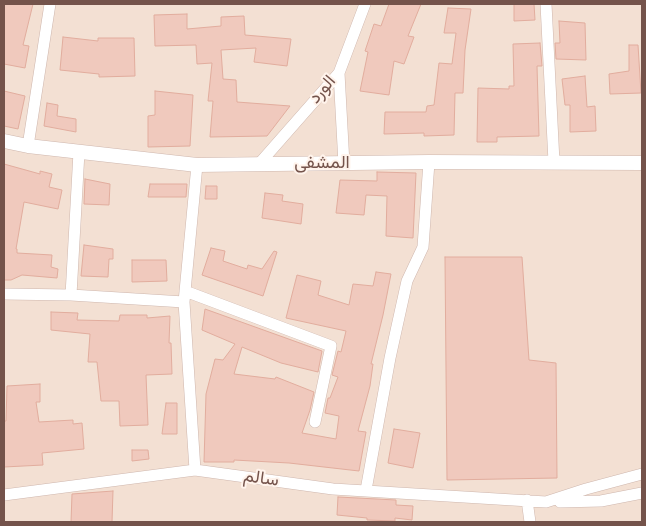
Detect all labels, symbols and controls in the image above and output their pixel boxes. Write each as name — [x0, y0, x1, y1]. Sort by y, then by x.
street label: الورد — [305, 71, 341, 109]
street label: المشفى — [294, 153, 350, 175]
street label: سالم — [242, 466, 280, 492]

